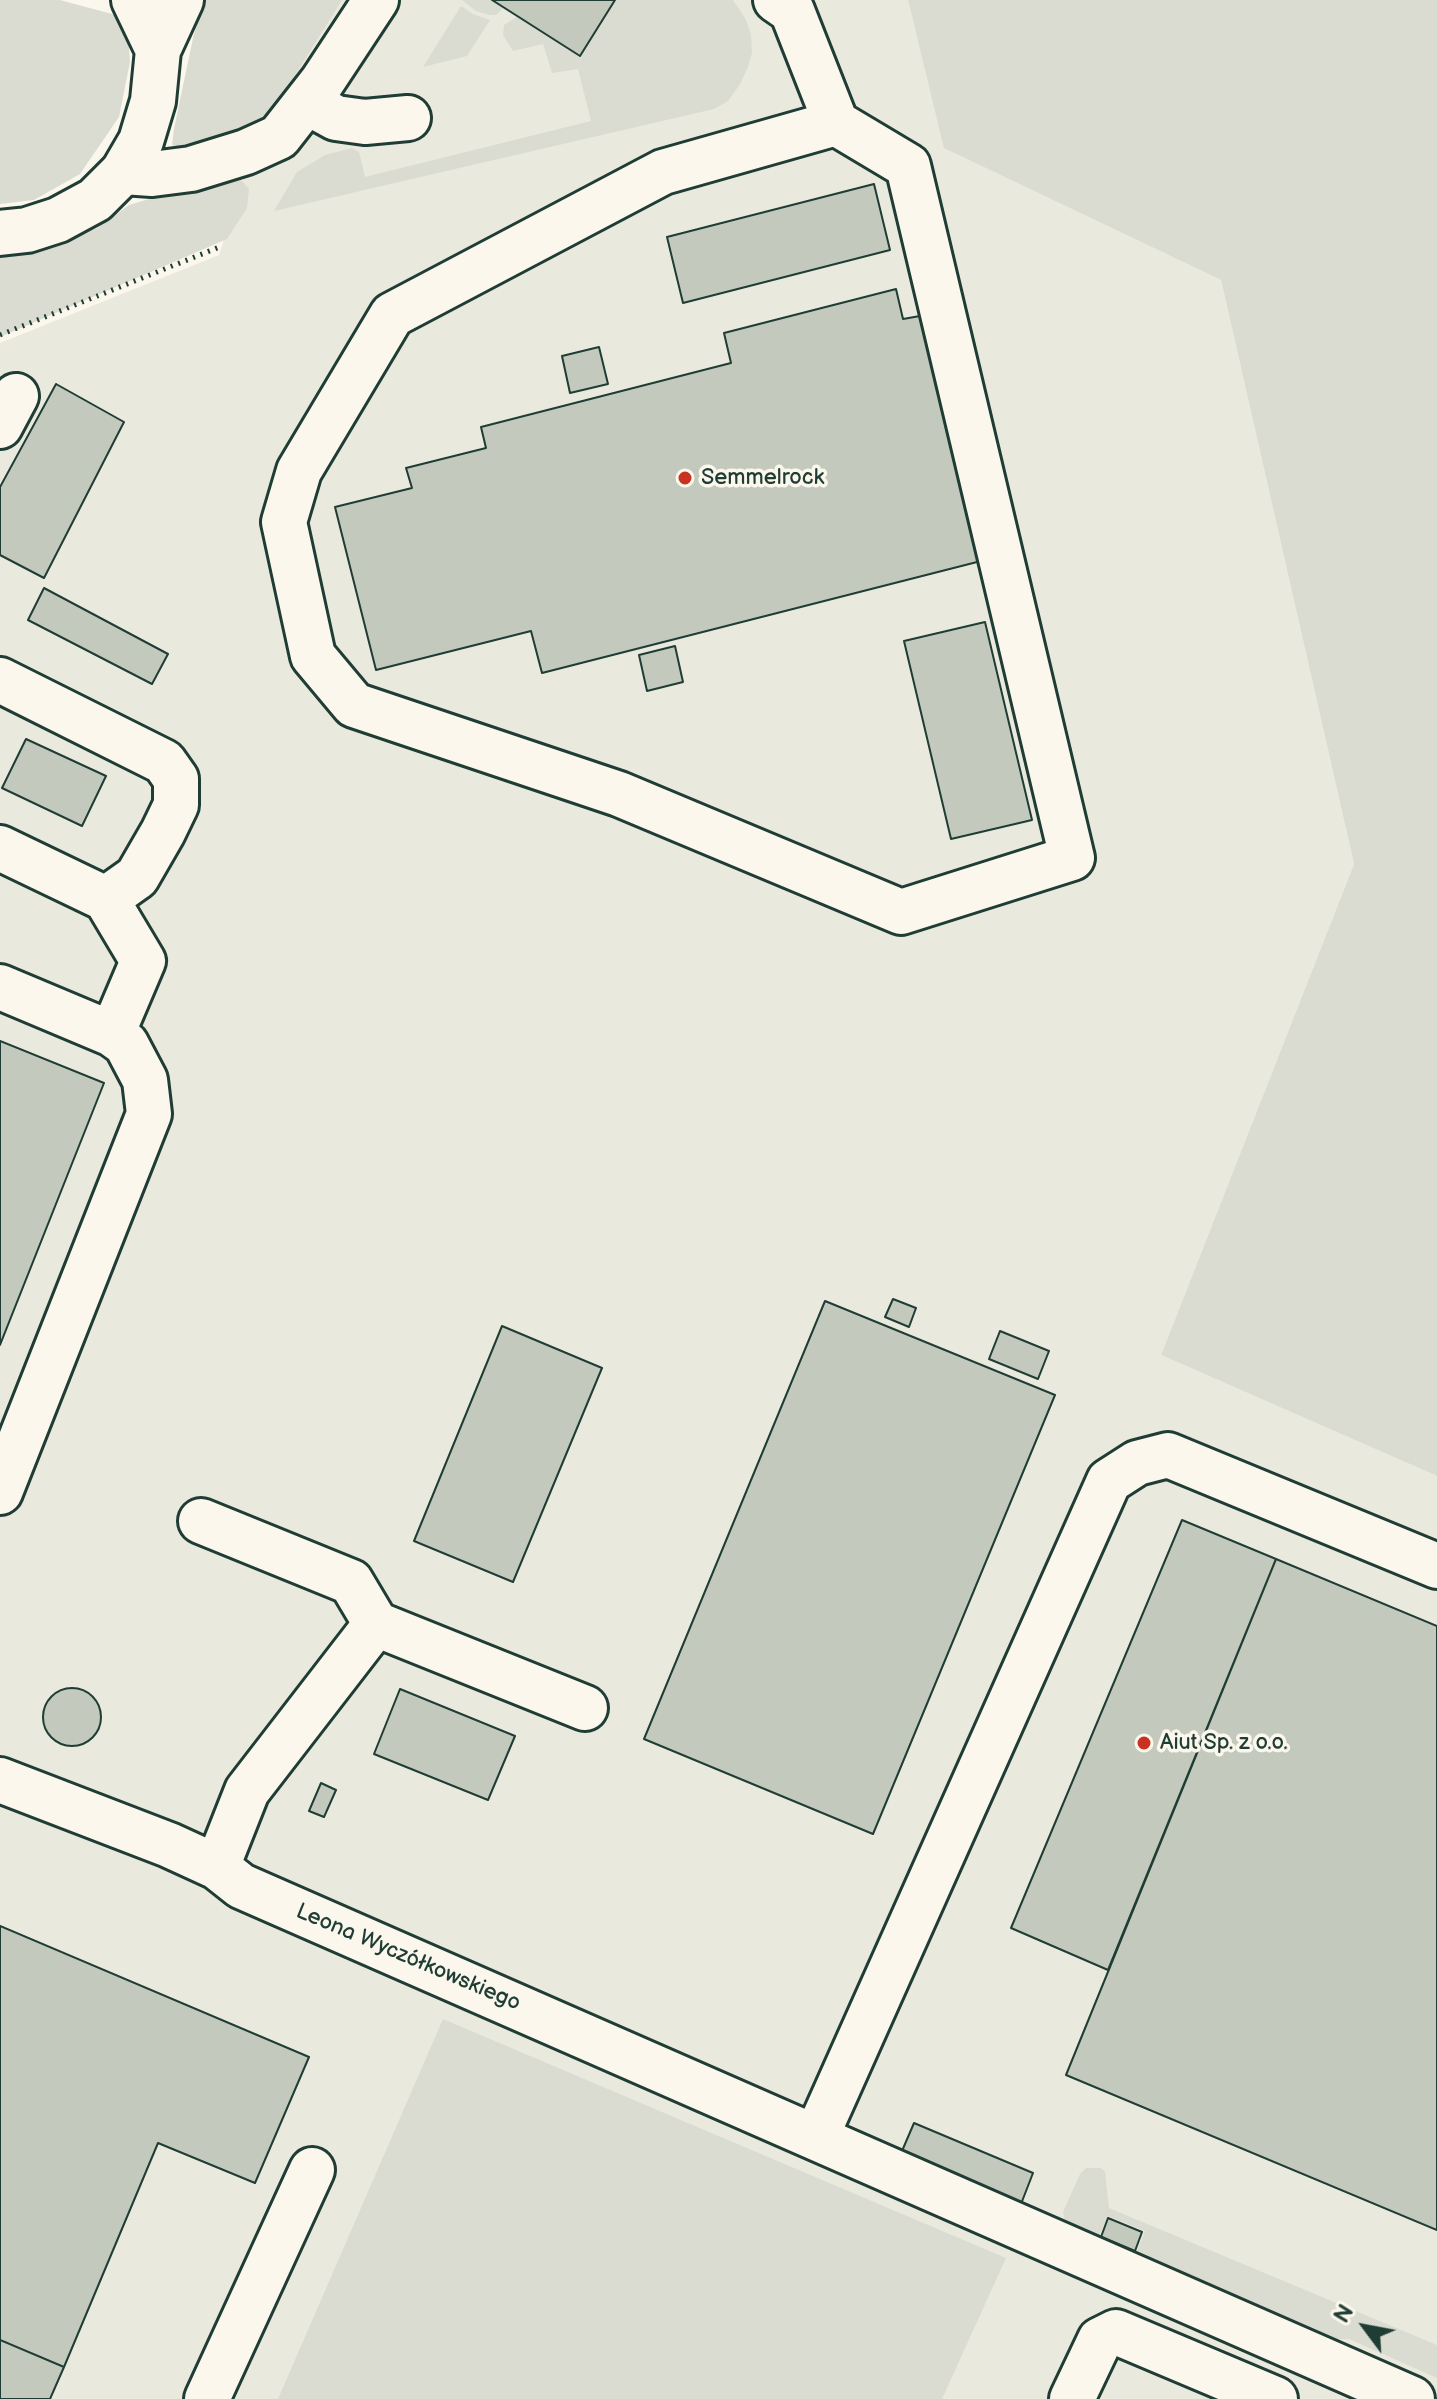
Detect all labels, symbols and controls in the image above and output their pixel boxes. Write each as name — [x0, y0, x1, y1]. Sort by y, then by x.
place label: Semmelrock — [701, 465, 824, 491]
marker: Semmelrock — [676, 469, 694, 487]
place label: Aiut Sp. z o.o. — [1160, 1730, 1288, 1756]
marker: Aiut Sp. z o.o. — [1135, 1734, 1153, 1752]
street label: Leona Wyczółkowskiego — [292, 1899, 524, 2017]
north arrow — [1325, 2287, 1405, 2367]
text: N — [1328, 2300, 1360, 2328]

